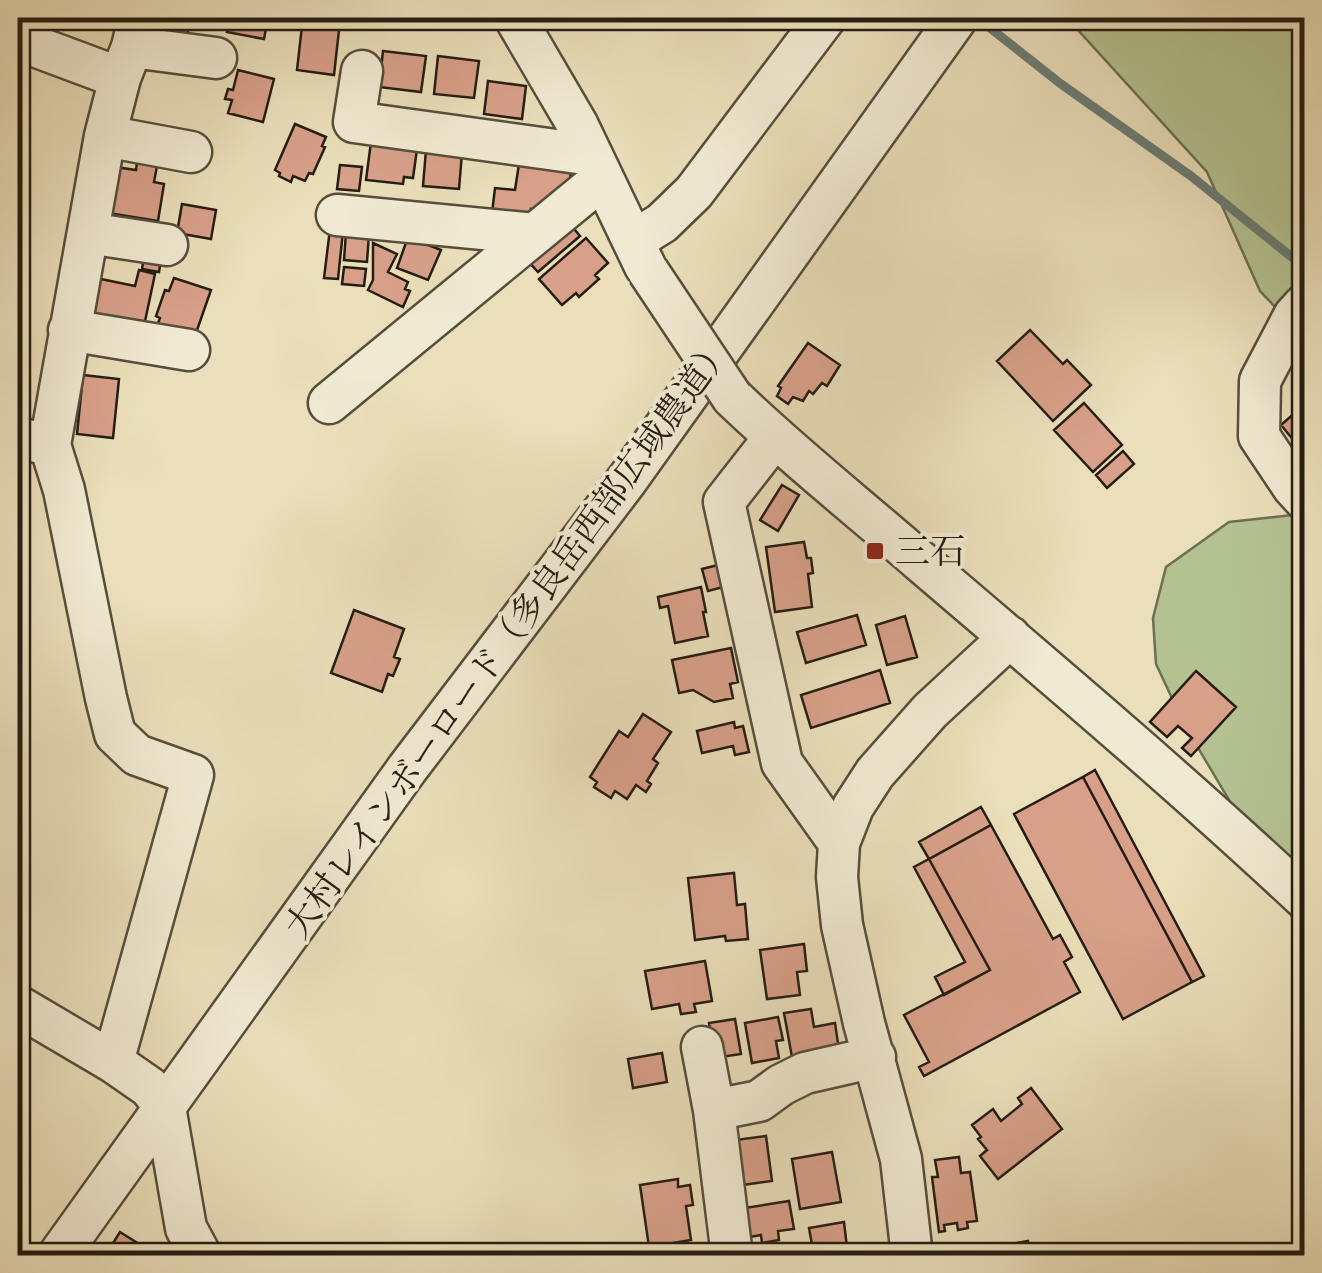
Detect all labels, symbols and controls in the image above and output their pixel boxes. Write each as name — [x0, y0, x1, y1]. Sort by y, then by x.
street label: 大村レインボーロード（多良岳西部広域農道） — [271, 325, 744, 948]
place label: 三石 — [895, 525, 965, 576]
marker: 三石 — [864, 540, 886, 562]

